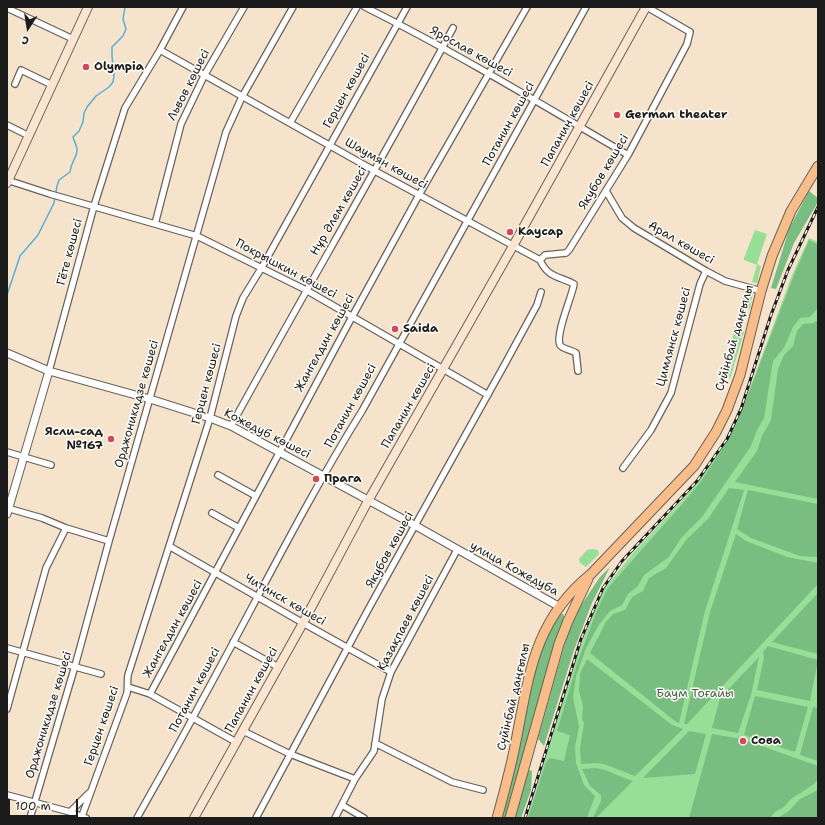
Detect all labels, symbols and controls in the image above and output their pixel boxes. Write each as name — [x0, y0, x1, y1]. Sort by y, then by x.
north arrow — [8, 8, 48, 48]
street label: Ярослав көшесі — [427, 23, 515, 81]
text: С — [21, 32, 30, 48]
street label: Львов көшесі — [165, 47, 213, 123]
street label: Герцен көшесі — [321, 51, 373, 131]
place label: Olympia — [94, 60, 144, 74]
marker: Olympia — [81, 62, 91, 72]
street label: Потанин көшесі — [480, 79, 538, 169]
street label: Папанин көшесі — [539, 79, 597, 169]
place label: German theater — [625, 108, 727, 122]
marker: German theater — [612, 110, 622, 120]
street label: Якубов көшесі — [576, 132, 632, 212]
street label: Шаумян көшесі — [342, 135, 430, 193]
street label: Нұр Әлем көшесі — [308, 164, 370, 258]
street label: Гёте көшесі — [54, 217, 86, 287]
street label: Арал көшесі — [645, 218, 717, 268]
place label: Каусар — [518, 225, 563, 239]
marker: Каусар — [505, 227, 515, 237]
street label: Покрышкин көшесі — [233, 236, 339, 302]
street label: Сүйінбай даңғылы — [713, 283, 757, 393]
street label: Цимлянск көшесі — [654, 286, 694, 388]
street label: Жангелдин көшесі — [292, 292, 358, 394]
place label: Saida — [403, 322, 438, 336]
marker: Saida — [390, 324, 400, 334]
street label: Орджоникидзе көшесі — [112, 338, 162, 470]
street label: Герцен көшесі — [189, 342, 225, 426]
street label: Потанин көшесі — [322, 361, 380, 451]
street label: Папанин көшесі — [379, 361, 439, 451]
street label: Кожедуб көшесі — [221, 406, 313, 462]
place label: Ясли-сад №167 — [45, 425, 103, 453]
marker: Ясли-сад №167 — [106, 434, 116, 444]
place label: Прага — [324, 472, 361, 486]
marker: Прага — [311, 474, 321, 484]
street label: Якубов көшесі — [363, 509, 417, 591]
street label: улица Кожедуба — [467, 539, 561, 599]
street label: Читинск көшесі — [242, 571, 328, 629]
street label: Қазақпаев көшесі — [375, 573, 437, 673]
street label: Жангелдин көшесі — [140, 578, 206, 680]
street label: Сүйінбай даңғылы — [495, 642, 533, 752]
street label: Потанин көшесі — [167, 645, 223, 735]
street label: Папанин көшесі — [223, 645, 281, 735]
street label: Орджоникидзе көшесі — [23, 650, 75, 780]
street label: Герцен көшесі — [82, 684, 122, 768]
park label: Баум Тоғайы — [656, 687, 734, 701]
place label: Сова — [751, 734, 781, 748]
marker: Сова — [738, 736, 748, 746]
scale bar — [10, 791, 80, 817]
text: 100 m — [15, 798, 51, 814]

